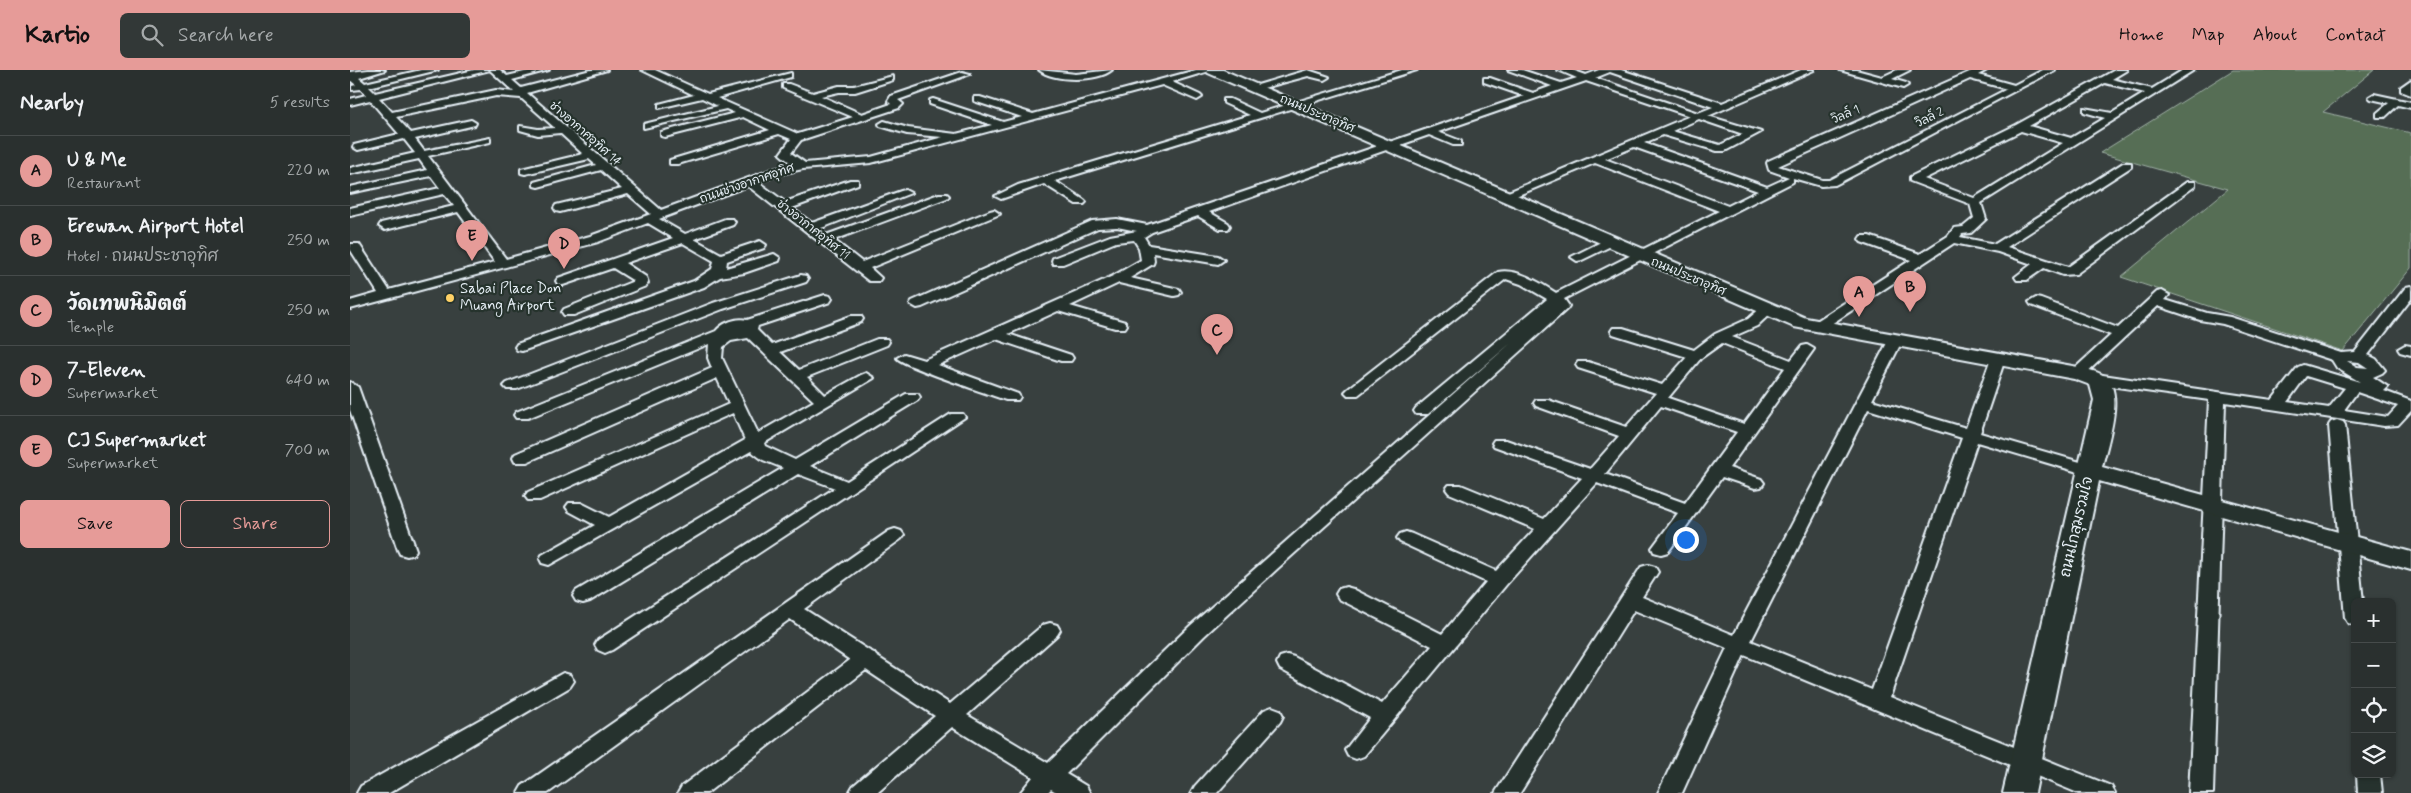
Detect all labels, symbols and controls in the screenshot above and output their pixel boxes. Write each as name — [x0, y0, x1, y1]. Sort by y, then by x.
search box — [120, 13, 470, 58]
text: Kartio — [25, 20, 90, 51]
icon: search — [138, 21, 166, 49]
text: Search here — [178, 23, 274, 48]
text: Home — [2119, 23, 2164, 47]
text: Map — [2192, 23, 2225, 47]
text: About — [2253, 23, 2297, 47]
text: Contact — [2325, 23, 2386, 47]
text: Nearby — [20, 89, 84, 117]
street label: ถนนประชาอุทิศ — [1277, 91, 1358, 137]
text: 5 results — [270, 92, 330, 113]
street label: ช่างอากาศอุทิศ 14 — [546, 97, 625, 170]
street label: วิลล์ 1 — [1829, 101, 1862, 128]
street label: วิลล์ 2 — [1912, 103, 1947, 132]
text: U & Me — [67, 148, 127, 173]
street label: ถนนช่างอากาศอุทิศ — [697, 159, 798, 208]
text: A — [31, 160, 41, 181]
text: 220 m — [287, 160, 330, 181]
text: Restaurant — [67, 173, 141, 194]
street label: ช่างอากาศอุทิศ 11 — [773, 196, 853, 264]
text: Erewan Airport Hotel — [67, 214, 244, 239]
pin: E — [456, 220, 488, 261]
pin: D — [548, 228, 580, 269]
text: B — [31, 230, 41, 251]
text: 250 m — [287, 230, 330, 251]
text: Hotel · ถนนประชาอุทิศ — [67, 246, 218, 267]
street label: ถนนประชาอุทิศ — [1648, 254, 1729, 300]
pin: B — [1894, 271, 1926, 312]
pin: A — [1843, 276, 1875, 317]
place label: Sabai Place Don Muang Airport — [460, 279, 561, 317]
text: วัดเทพนิมิตต์ — [67, 292, 187, 317]
marker: Sabai Place Don Muang Airport — [444, 292, 456, 304]
text: C — [30, 300, 42, 321]
text: 250 m — [287, 300, 330, 321]
pin: C — [1201, 314, 1233, 355]
text: Temple — [67, 317, 114, 338]
text: 7-Eleven — [67, 358, 145, 383]
text: D — [30, 370, 42, 391]
text: 640 m — [285, 370, 330, 391]
text: Supermarket — [67, 383, 158, 404]
text: CJ Supermarket — [67, 428, 207, 453]
text: E — [31, 440, 41, 461]
text: 700 m — [284, 440, 330, 461]
text: Supermarket — [67, 453, 158, 474]
street label: ถนนโกสุมรวมใจ — [2055, 474, 2098, 579]
button: Save — [20, 500, 170, 548]
button: Share — [180, 500, 330, 548]
your location — [1673, 527, 1699, 553]
map controls — [2351, 598, 2396, 778]
button: + — [2351, 598, 2396, 643]
button: − — [2351, 643, 2396, 688]
button: locate — [2351, 688, 2396, 733]
button: layers — [2351, 733, 2396, 778]

